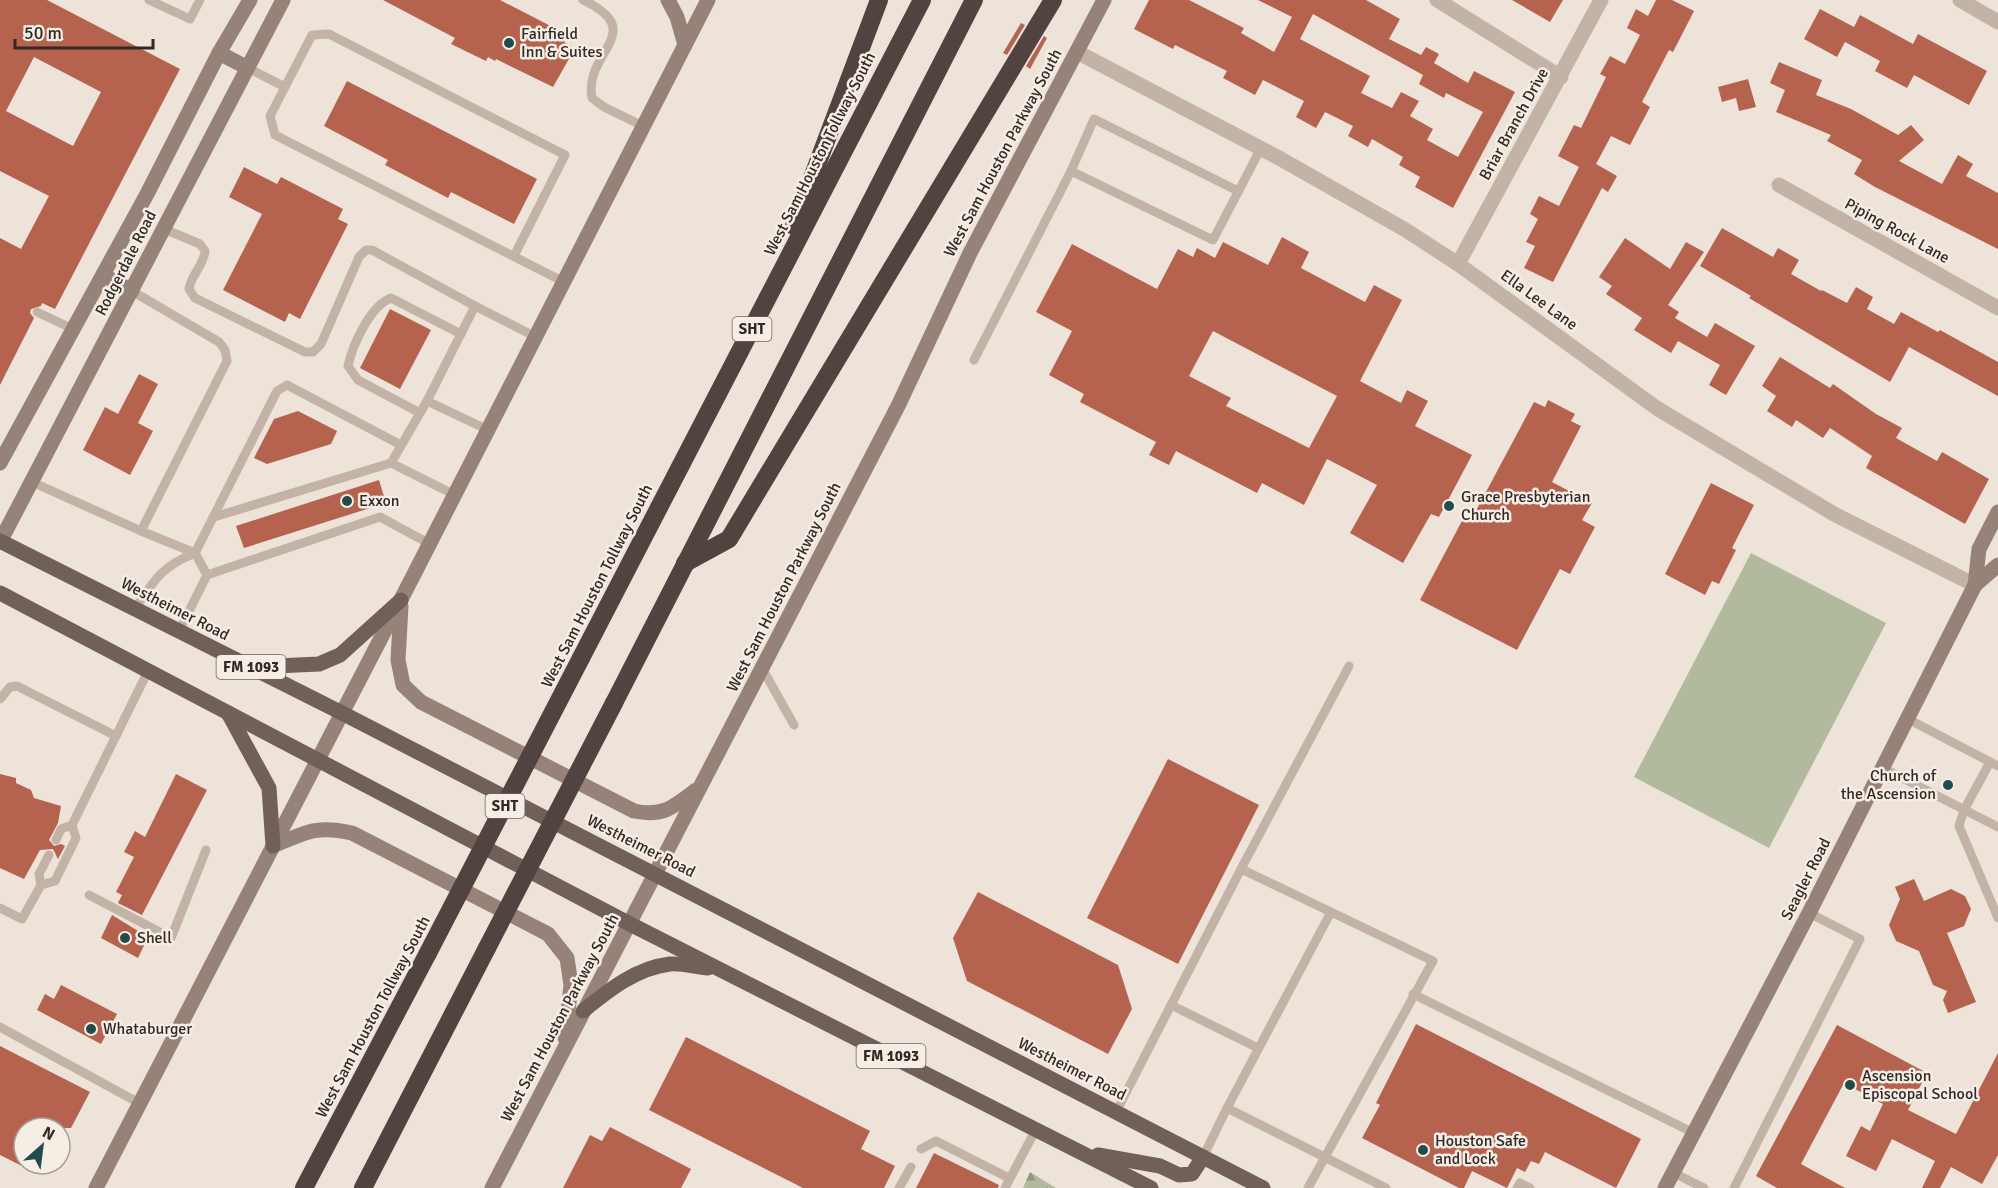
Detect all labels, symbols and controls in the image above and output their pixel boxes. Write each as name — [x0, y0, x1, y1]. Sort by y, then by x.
scale bar — [15, 12, 153, 50]
text: 50 m — [24, 22, 62, 44]
place label: Fairfield Inn & Suites — [521, 24, 602, 62]
marker: Fairfield Inn & Suites — [502, 36, 516, 50]
street label: West Sam Houston Parkway South — [940, 46, 1066, 260]
street label: West Sam Houston Tollway South — [760, 49, 880, 259]
street label: Briar Branch Drive — [1475, 64, 1553, 184]
street label: Piping Rock Lane — [1841, 194, 1953, 268]
street label: Rodgerdale Road — [91, 207, 161, 319]
street label: Ella Lee Lane — [1497, 265, 1581, 335]
road number: SHT — [732, 317, 771, 341]
street label: West Sam Houston Parkway South — [722, 479, 846, 695]
street label: West Sam Houston Tollway South — [537, 481, 657, 691]
place label: Grace Presbyterian Church — [1461, 487, 1590, 525]
place label: Exxon — [359, 491, 400, 511]
marker: Exxon — [340, 494, 354, 508]
marker: Grace Presbyterian Church — [1442, 499, 1456, 513]
street label: Westheimer Road — [117, 573, 233, 645]
road number: FM 1093 — [216, 655, 286, 679]
place label: Church of the Ascension — [1841, 766, 1937, 804]
marker: Church of the Ascension — [1941, 778, 1955, 792]
road number: SHT — [486, 794, 524, 818]
street label: Westheimer Road — [583, 810, 699, 882]
street label: Seagler Road — [1777, 835, 1835, 923]
street label: West Sam Houston Parkway South — [497, 911, 623, 1125]
street label: West Sam Houston Tollway South — [311, 913, 435, 1121]
place label: Shell — [137, 928, 172, 948]
marker: Shell — [118, 931, 132, 945]
place label: Whataburger — [103, 1019, 192, 1039]
marker: Whataburger — [84, 1022, 98, 1036]
street label: Westheimer Road — [1014, 1033, 1130, 1105]
road number: FM 1093 — [856, 1044, 926, 1068]
place label: Ascension Episcopal School — [1862, 1066, 1978, 1104]
marker: Ascension Episcopal School — [1843, 1078, 1857, 1092]
north arrow — [12, 1116, 72, 1176]
text: N — [39, 1122, 58, 1145]
place label: Houston Safe and Lock — [1435, 1131, 1526, 1169]
marker: Houston Safe and Lock — [1416, 1143, 1430, 1157]

